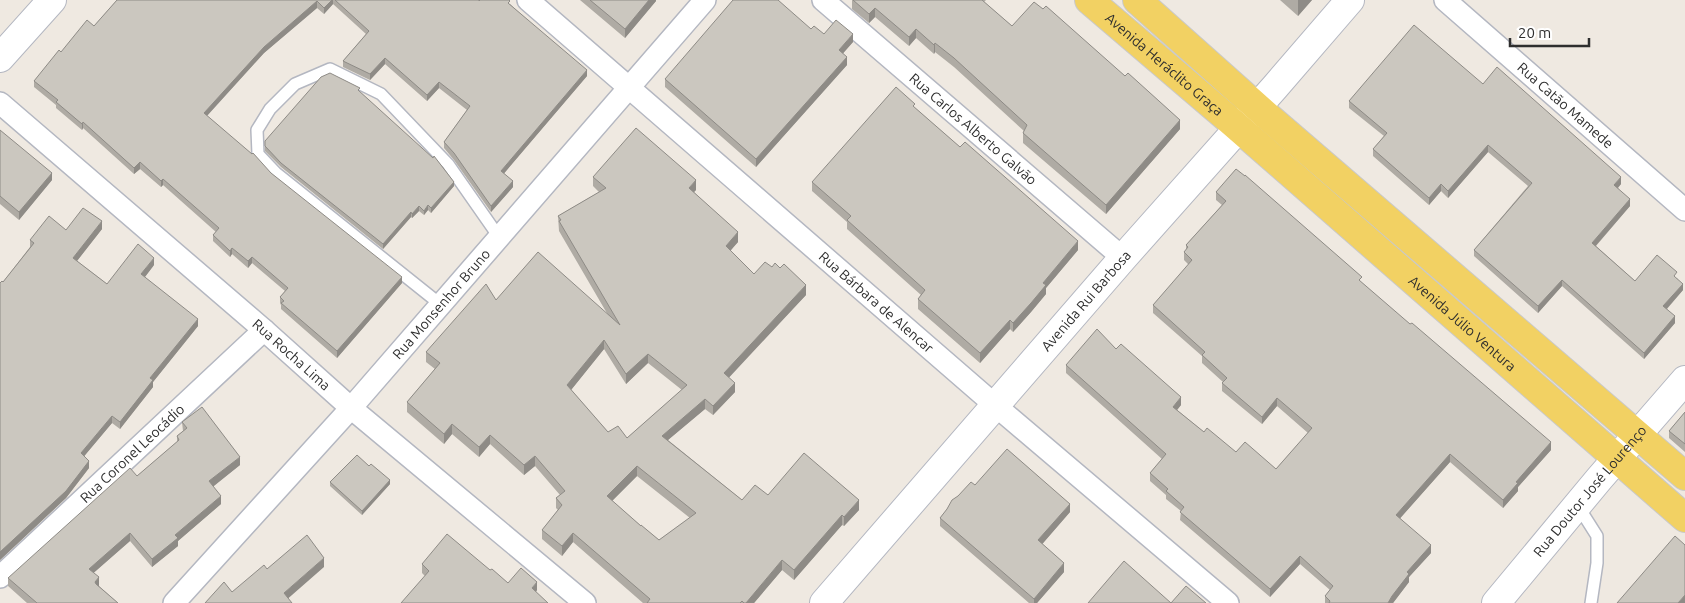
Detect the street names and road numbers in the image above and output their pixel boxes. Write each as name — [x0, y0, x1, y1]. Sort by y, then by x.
street label: Avenida Heráclito Graça — [1102, 10, 1226, 119]
street label: Rua Catão Mamede — [1514, 59, 1617, 152]
street label: Rua Carlos Alberto Galvão — [906, 70, 1040, 188]
street label: Rua Monsenhor Bruno — [389, 246, 493, 362]
street label: Avenida Rui Barbosa — [1038, 247, 1134, 354]
street label: Rua Bárbara de Alencar — [816, 248, 937, 357]
street label: Avenida Júlio Ventura — [1405, 272, 1519, 375]
street label: Rua Rocha Lima — [249, 316, 334, 394]
street label: Rua Coronel Leocádio — [77, 401, 188, 506]
street label: Rua Doutor José Lourenço — [1530, 422, 1650, 560]

